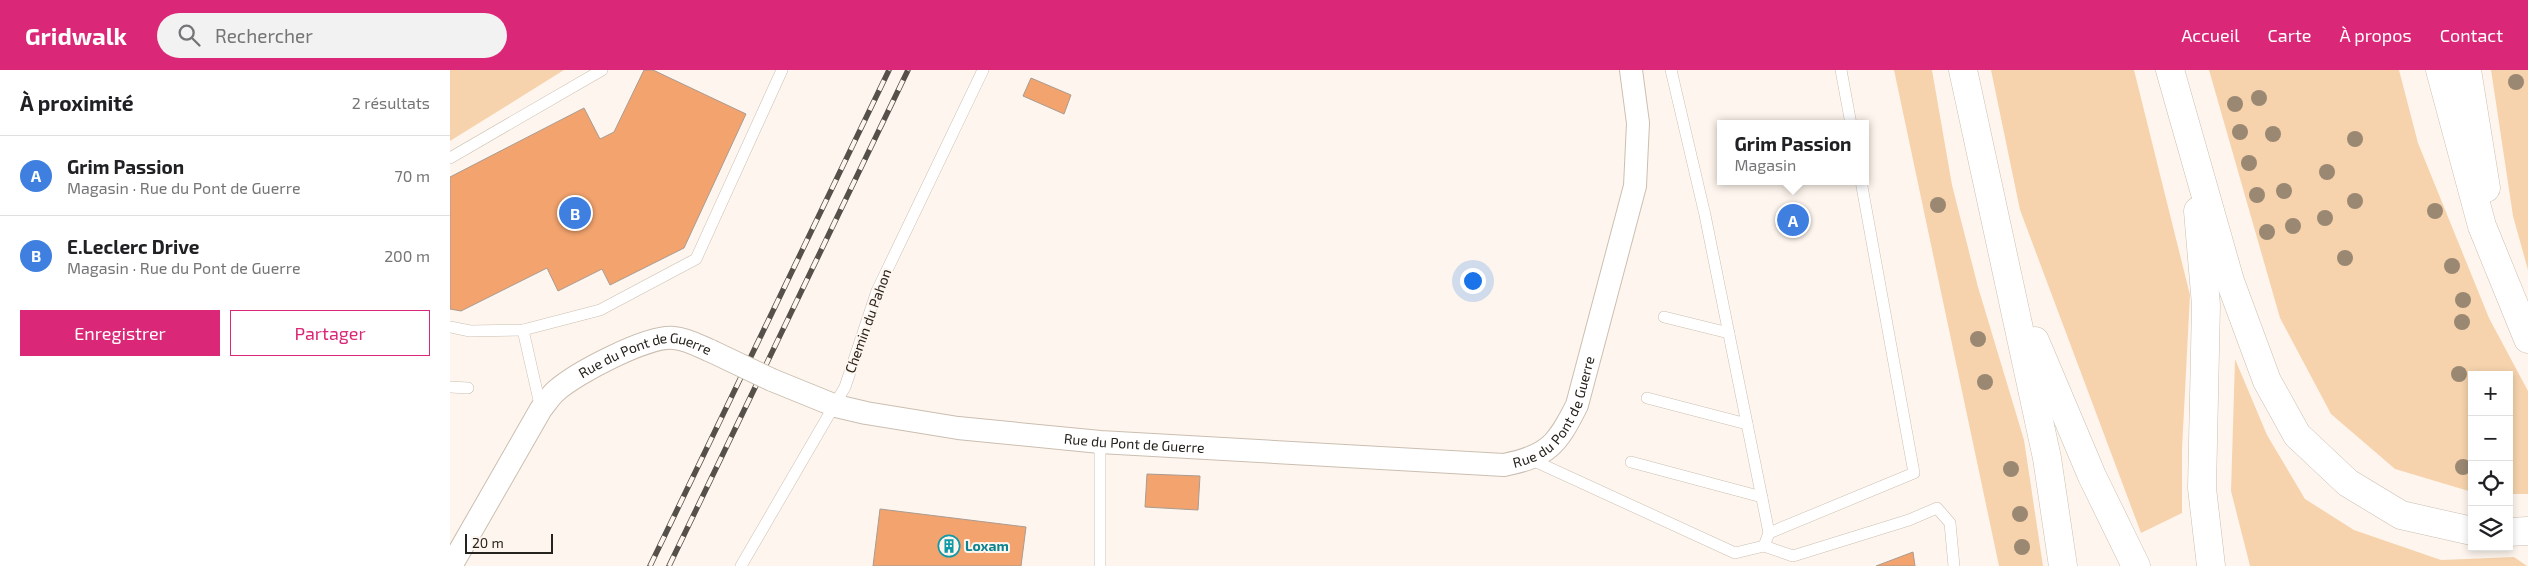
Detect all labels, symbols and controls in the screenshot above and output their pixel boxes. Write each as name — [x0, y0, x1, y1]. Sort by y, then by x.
search box — [157, 13, 507, 58]
text: Gridwalk — [25, 21, 127, 50]
icon: search — [175, 21, 203, 49]
text: Rechercher — [215, 24, 313, 47]
text: Accueil — [2181, 24, 2240, 46]
text: Carte — [2268, 24, 2311, 46]
text: À propos — [2339, 24, 2412, 46]
text: Contact — [2440, 24, 2503, 46]
text: À proximité — [20, 90, 134, 115]
text: 2 résultats — [352, 93, 430, 112]
popup — [1717, 120, 1869, 185]
text: Grim Passion — [1734, 132, 1852, 155]
text: Grim Passion — [67, 155, 184, 178]
text: Magasin — [1734, 155, 1796, 174]
text: A — [31, 166, 41, 185]
text: 70 m — [395, 166, 430, 185]
text: Magasin · Rue du Pont de Guerre — [67, 178, 300, 197]
pin: B — [559, 194, 591, 232]
pin: A — [1777, 201, 1809, 239]
text: E.Leclerc Drive — [67, 235, 199, 258]
text: B — [31, 246, 41, 265]
text: 200 m — [384, 246, 430, 265]
text: Magasin · Rue du Pont de Guerre — [67, 258, 300, 277]
street label: Chemin du Pahon — [841, 266, 894, 375]
your location — [1460, 268, 1486, 294]
button: Enregistrer — [20, 310, 220, 356]
button: Partager — [230, 310, 430, 356]
street label: Rue du Pont de Guerre — [575, 329, 714, 381]
street label: Rue du Pont de Guerre — [1511, 354, 1598, 471]
map controls — [2468, 371, 2513, 551]
button: + — [2468, 371, 2513, 416]
button: − — [2468, 416, 2513, 461]
street label: Rue du Pont de Guerre — [1063, 429, 1205, 456]
button: locate — [2468, 461, 2513, 506]
button: layers — [2468, 506, 2513, 551]
scale bar — [465, 531, 552, 554]
text: 20 m — [472, 534, 504, 551]
building icon: Loxam — [937, 534, 961, 558]
place label: Loxam — [965, 537, 1009, 554]

